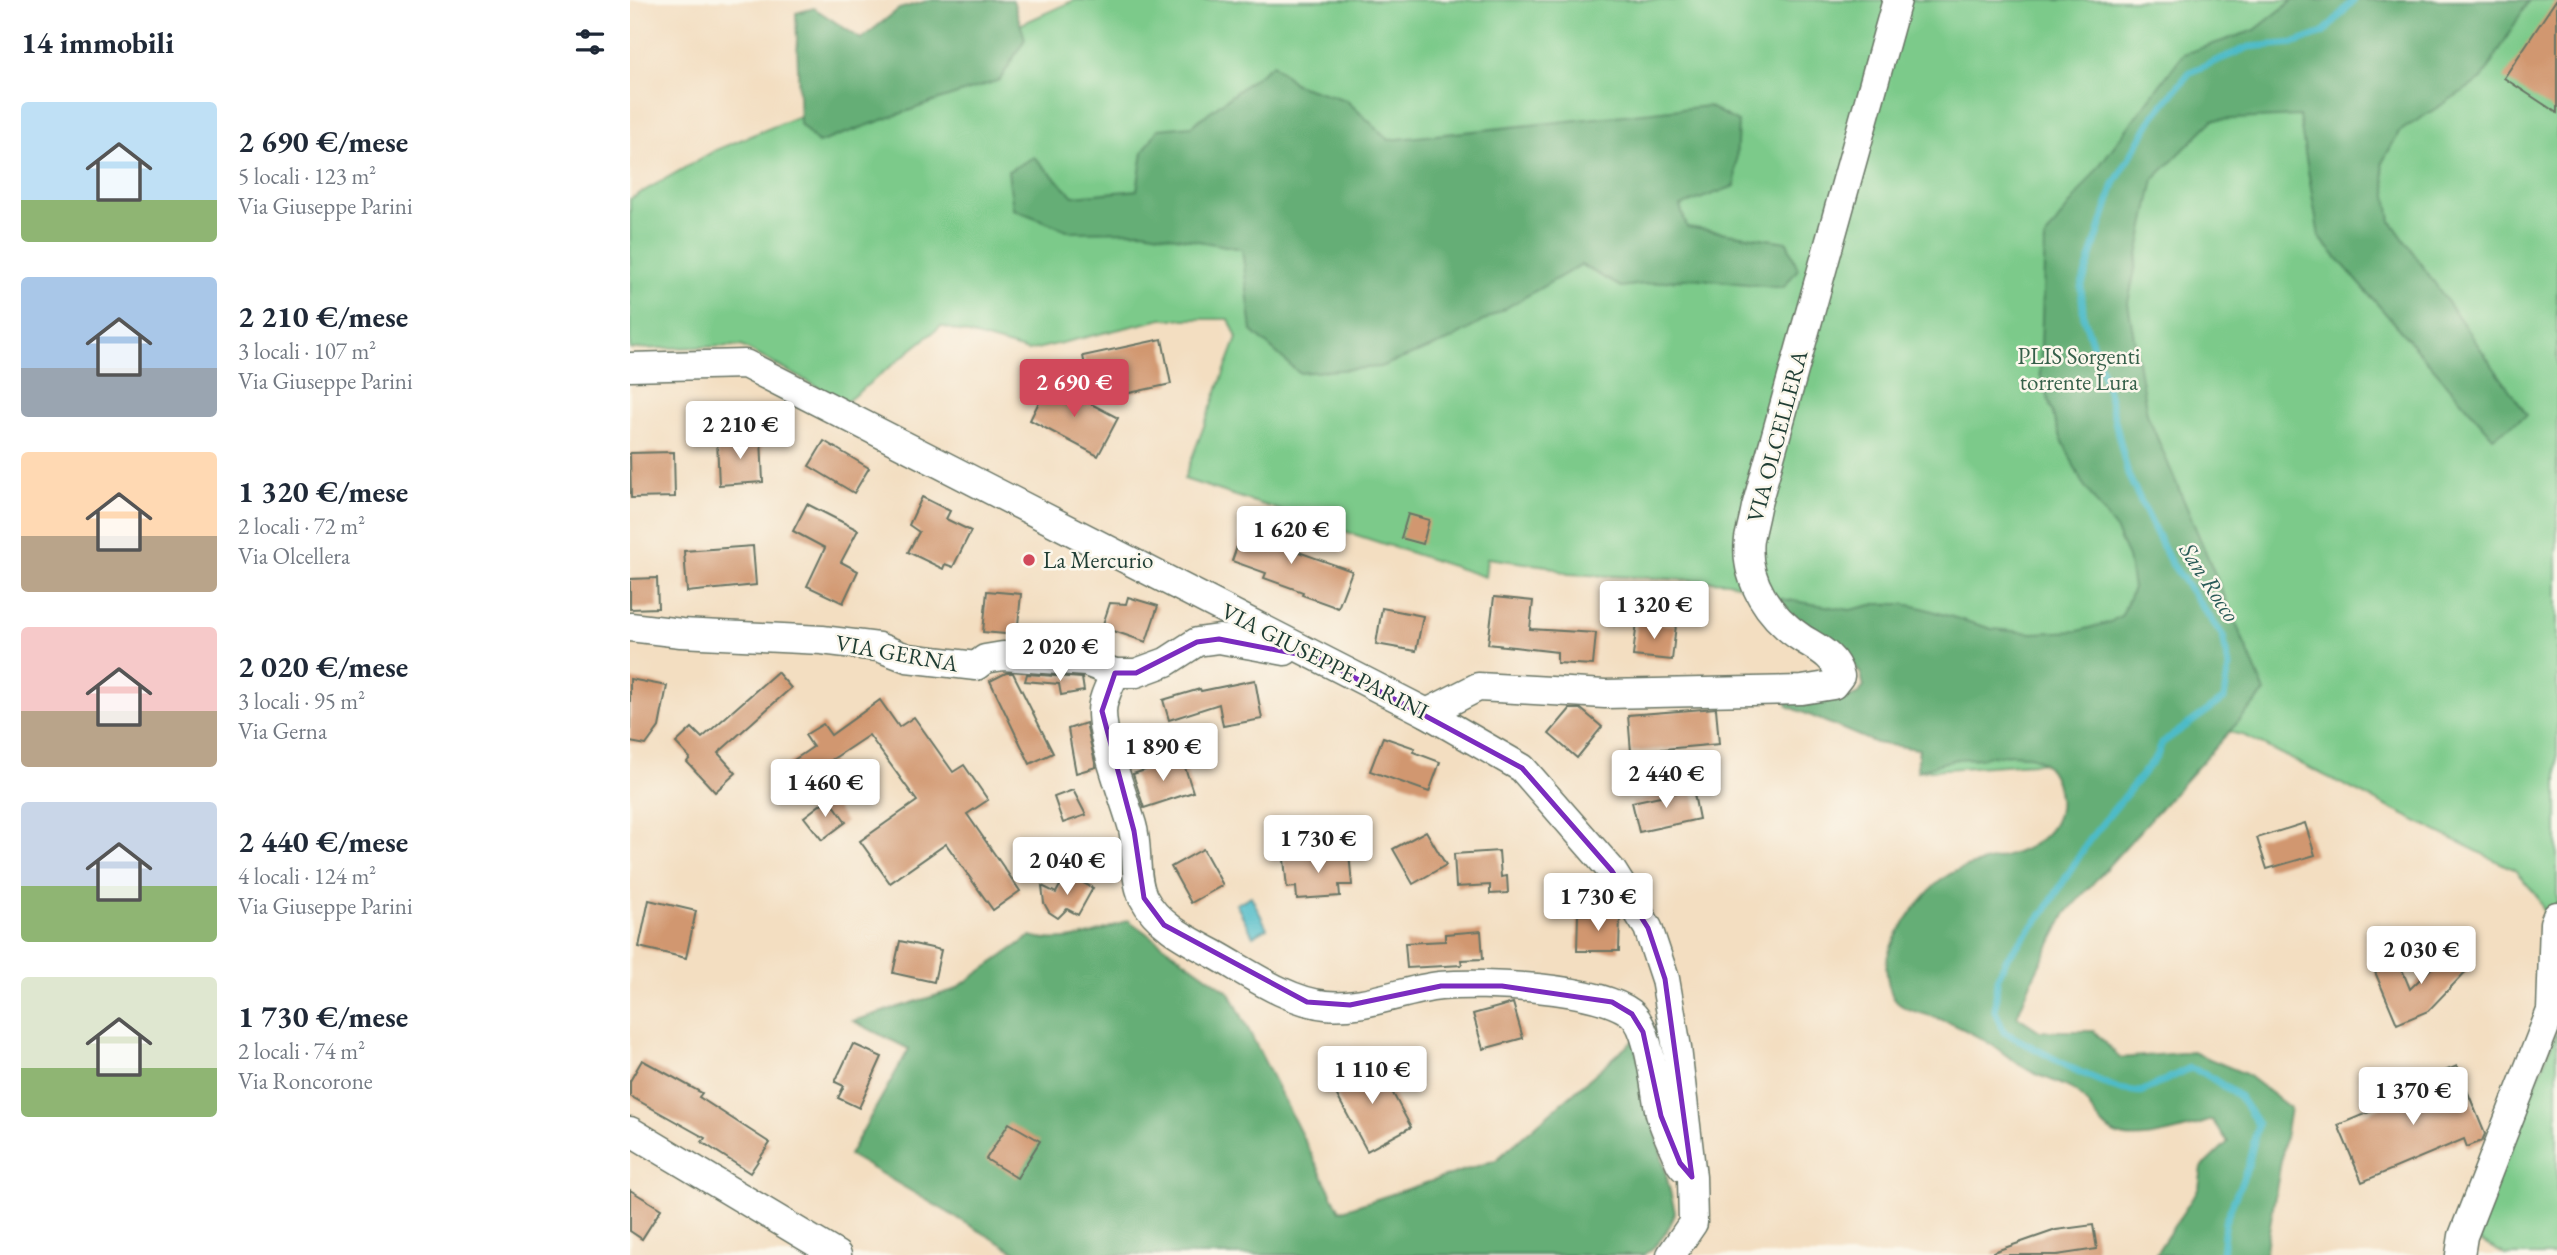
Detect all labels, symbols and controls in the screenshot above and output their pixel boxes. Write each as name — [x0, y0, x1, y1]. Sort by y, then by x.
text: 14 immobili — [21, 23, 174, 62]
icon: filters — [571, 23, 609, 61]
text: 2 690 €/mese — [238, 122, 408, 161]
icon: home — [77, 130, 161, 214]
text: 5 locali · 123 m² — [238, 161, 376, 191]
text: Via Giuseppe Parini — [238, 191, 413, 221]
text: 2 210 €/mese — [238, 297, 408, 336]
icon: home — [77, 305, 161, 389]
text: 3 locali · 107 m² — [238, 336, 376, 366]
park label: PLIS Sorgenti torrente Lura — [2018, 341, 2141, 397]
street label: VIA OLCELLERA — [1740, 346, 1815, 525]
pin: 2 690 € — [1009, 360, 1139, 419]
text: Via Giuseppe Parini — [238, 366, 413, 396]
text: 2 690 € — [1036, 367, 1112, 397]
pin: 2 210 € — [675, 402, 805, 461]
text: 2 210 € — [702, 409, 778, 439]
text: 1 320 €/mese — [238, 472, 408, 511]
icon: home — [77, 480, 161, 564]
pin: 1 620 € — [1226, 506, 1356, 566]
text: 2 locali · 72 m² — [238, 511, 365, 541]
text: 1 620 € — [1253, 514, 1329, 544]
water label: San Rocco — [2172, 535, 2247, 628]
text: Via Olcellera — [238, 541, 350, 571]
place label: La Mercurio — [1043, 545, 1153, 575]
marker: La Mercurio — [1021, 552, 1037, 568]
pin: 1 320 € — [1589, 582, 1719, 641]
text: 1 320 € — [1616, 589, 1692, 619]
street label: VIA GIUSEPPE PARINI — [1216, 596, 1434, 726]
pin: 2 020 € — [995, 624, 1125, 683]
street label: VIA GERNA — [833, 627, 962, 679]
text: 2 020 € — [1022, 631, 1098, 661]
text: 2 020 €/mese — [238, 647, 408, 686]
icon: home — [77, 655, 161, 739]
text: 3 locali · 95 m² — [238, 686, 365, 716]
text: Via Gerna — [238, 716, 327, 746]
pin: 1 890 € — [1098, 724, 1228, 783]
text: 1 890 € — [1125, 731, 1201, 761]
pin: 2 440 € — [1601, 750, 1731, 810]
text: 2 440 € — [1628, 758, 1704, 788]
pin: 1 460 € — [760, 760, 890, 819]
text: 1 460 € — [787, 767, 863, 797]
pin: 1 730 € — [1253, 816, 1383, 875]
text: 2 440 €/mese — [238, 822, 408, 861]
text: 1 730 € — [1280, 823, 1356, 853]
icon: home — [77, 830, 161, 914]
pin: 2 040 € — [1002, 838, 1132, 897]
text: 2 040 € — [1029, 845, 1105, 875]
text: 4 locali · 124 m² — [238, 861, 376, 891]
pin: 1 730 € — [1533, 874, 1663, 933]
text: 1 730 € — [1560, 881, 1636, 911]
text: Via Giuseppe Parini — [238, 891, 413, 921]
pin: 2 030 € — [2356, 926, 2486, 986]
text: 2 030 € — [2383, 934, 2459, 964]
text: 1 730 €/mese — [238, 997, 408, 1036]
icon: home — [77, 1005, 161, 1089]
text: 2 locali · 74 m² — [238, 1036, 365, 1066]
pin: 1 110 € — [1307, 1046, 1437, 1106]
text: 1 110 € — [1334, 1054, 1410, 1084]
text: Via Roncorone — [238, 1066, 373, 1096]
pin: 1 370 € — [2348, 1068, 2478, 1127]
text: 1 370 € — [2375, 1075, 2451, 1105]

